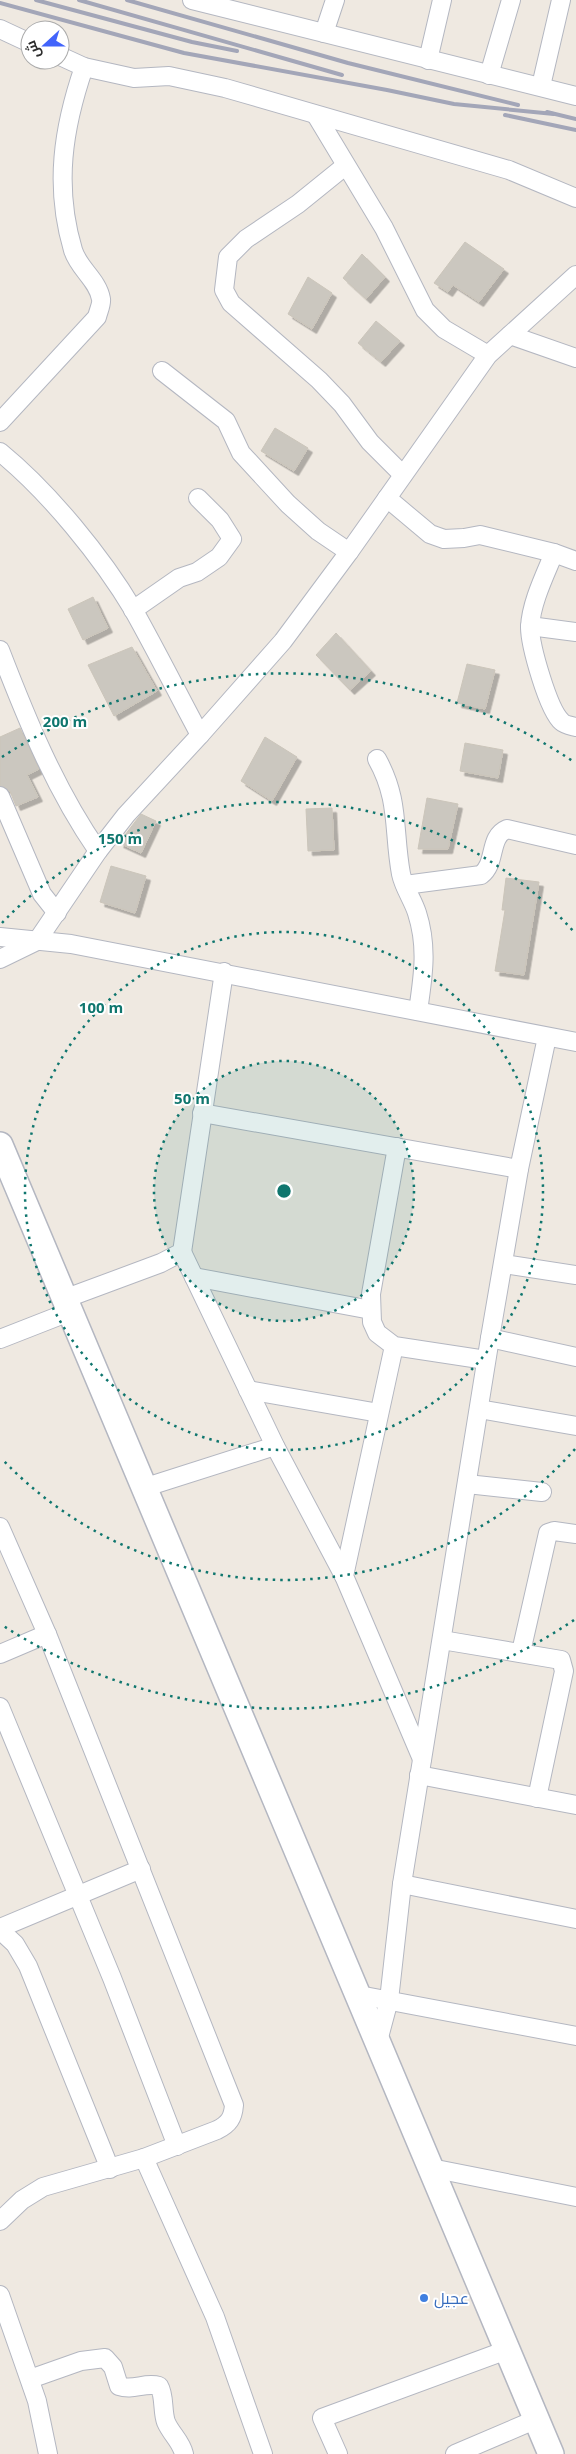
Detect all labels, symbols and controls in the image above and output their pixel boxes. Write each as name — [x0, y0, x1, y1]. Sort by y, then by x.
north arrow — [20, 20, 70, 70]
text: ش — [20, 38, 44, 62]
text: 200 m — [43, 711, 87, 731]
text: 150 m — [98, 828, 142, 848]
text: 100 m — [79, 997, 123, 1017]
text: 50 m — [174, 1088, 210, 1108]
centre of rings — [275, 1182, 293, 1200]
place label: عجيل — [434, 2287, 469, 2309]
marker: عجيل — [418, 2292, 430, 2304]

